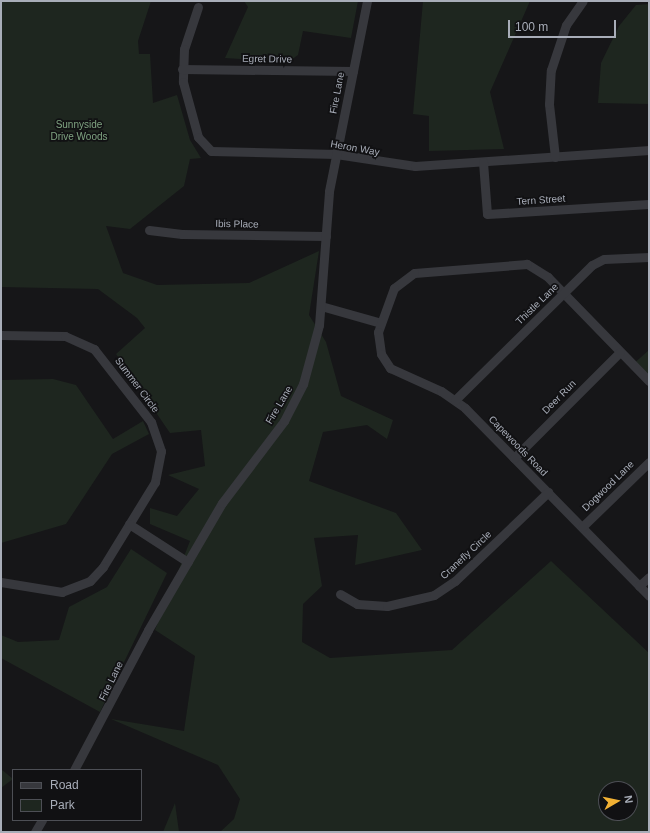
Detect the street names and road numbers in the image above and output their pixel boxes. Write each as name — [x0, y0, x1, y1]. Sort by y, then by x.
street label: Egret Drive — [242, 53, 292, 65]
street label: Fire Lane — [327, 71, 347, 115]
street label: Heron Way — [330, 138, 380, 158]
street label: Tern Street — [516, 192, 566, 208]
street label: Ibis Place — [215, 218, 259, 230]
street label: Thistle Lane — [513, 281, 561, 327]
street label: Summer Circle — [112, 355, 162, 415]
street label: Deer Run — [540, 378, 578, 416]
street label: Fire Lane — [263, 384, 295, 426]
street label: Capewoods Road — [486, 413, 550, 479]
street label: Dogwood Lane — [580, 458, 636, 514]
street label: Cranefly Circle — [438, 528, 494, 582]
street label: Fire Lane — [96, 659, 126, 703]

